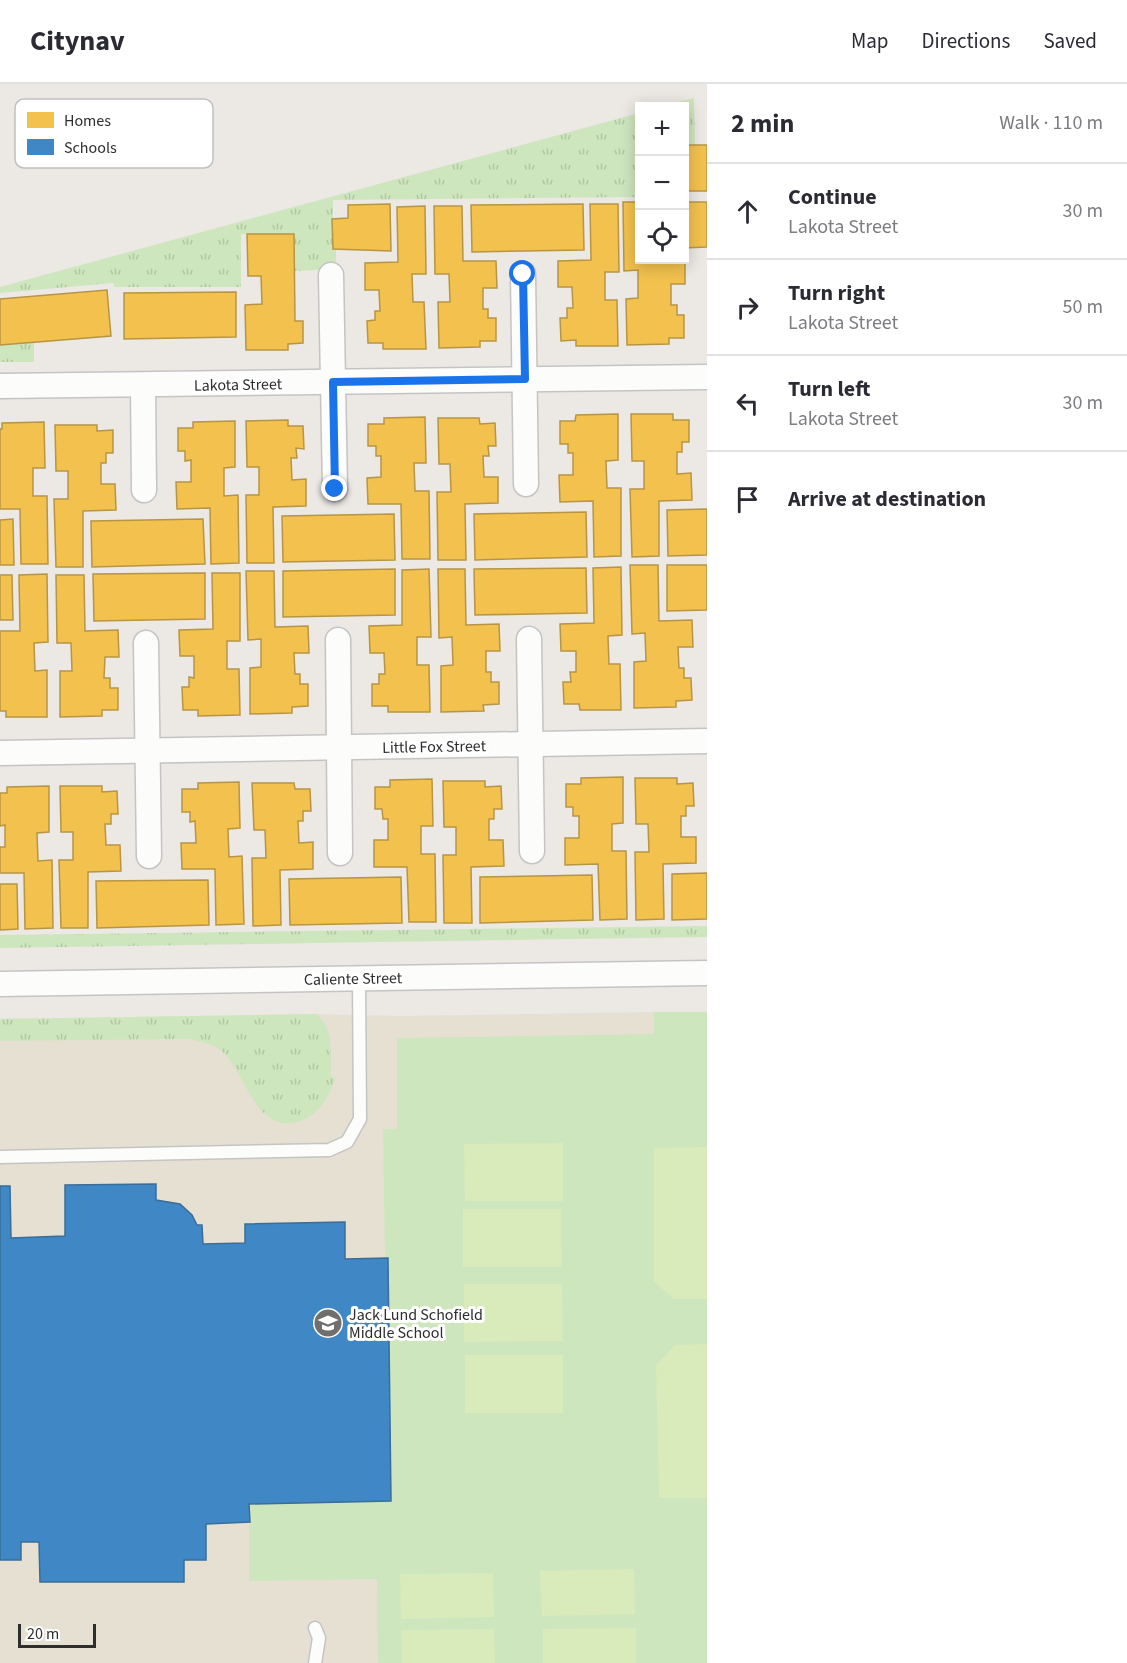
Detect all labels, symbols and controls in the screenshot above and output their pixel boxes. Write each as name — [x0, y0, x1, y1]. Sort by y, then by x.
text: Citynav — [30, 21, 125, 61]
text: Map — [851, 26, 889, 56]
text: Directions — [922, 26, 1010, 56]
text: Saved — [1043, 26, 1097, 56]
legend — [15, 99, 213, 168]
map controls — [635, 102, 689, 264]
button: + — [635, 102, 689, 156]
text: 2 min — [731, 105, 794, 142]
text: Walk · 110 m — [999, 109, 1103, 137]
text: Homes — [64, 110, 111, 132]
text: Schools — [64, 137, 117, 159]
button: − — [635, 156, 689, 210]
text: Continue — [788, 181, 877, 213]
icon: ahead — [731, 195, 764, 228]
text: 30 m — [1063, 197, 1103, 225]
button: locate — [635, 210, 689, 264]
text: Lakota Street — [788, 213, 898, 241]
route start — [509, 260, 535, 286]
text: Turn right — [788, 277, 885, 309]
icon: right — [731, 291, 764, 324]
text: 50 m — [1063, 293, 1103, 321]
text: Lakota Street — [788, 309, 898, 337]
street label: Lakota Street — [194, 373, 283, 397]
text: Turn left — [788, 373, 870, 405]
icon: left — [731, 387, 764, 420]
text: 30 m — [1063, 389, 1103, 417]
text: Lakota Street — [788, 405, 898, 433]
route end — [321, 475, 347, 501]
icon: arrive — [731, 483, 764, 516]
text: Arrive at destination — [788, 483, 986, 515]
street label: Little Fox Street — [382, 735, 487, 759]
street label: Caliente Street — [304, 967, 403, 991]
place label: Jack Lund Schofield Middle School — [349, 1304, 483, 1344]
school or university icon: Jack Lund Schofield Middle School — [312, 1307, 344, 1339]
scale bar — [18, 1621, 96, 1648]
text: 20 m — [27, 1623, 59, 1645]

